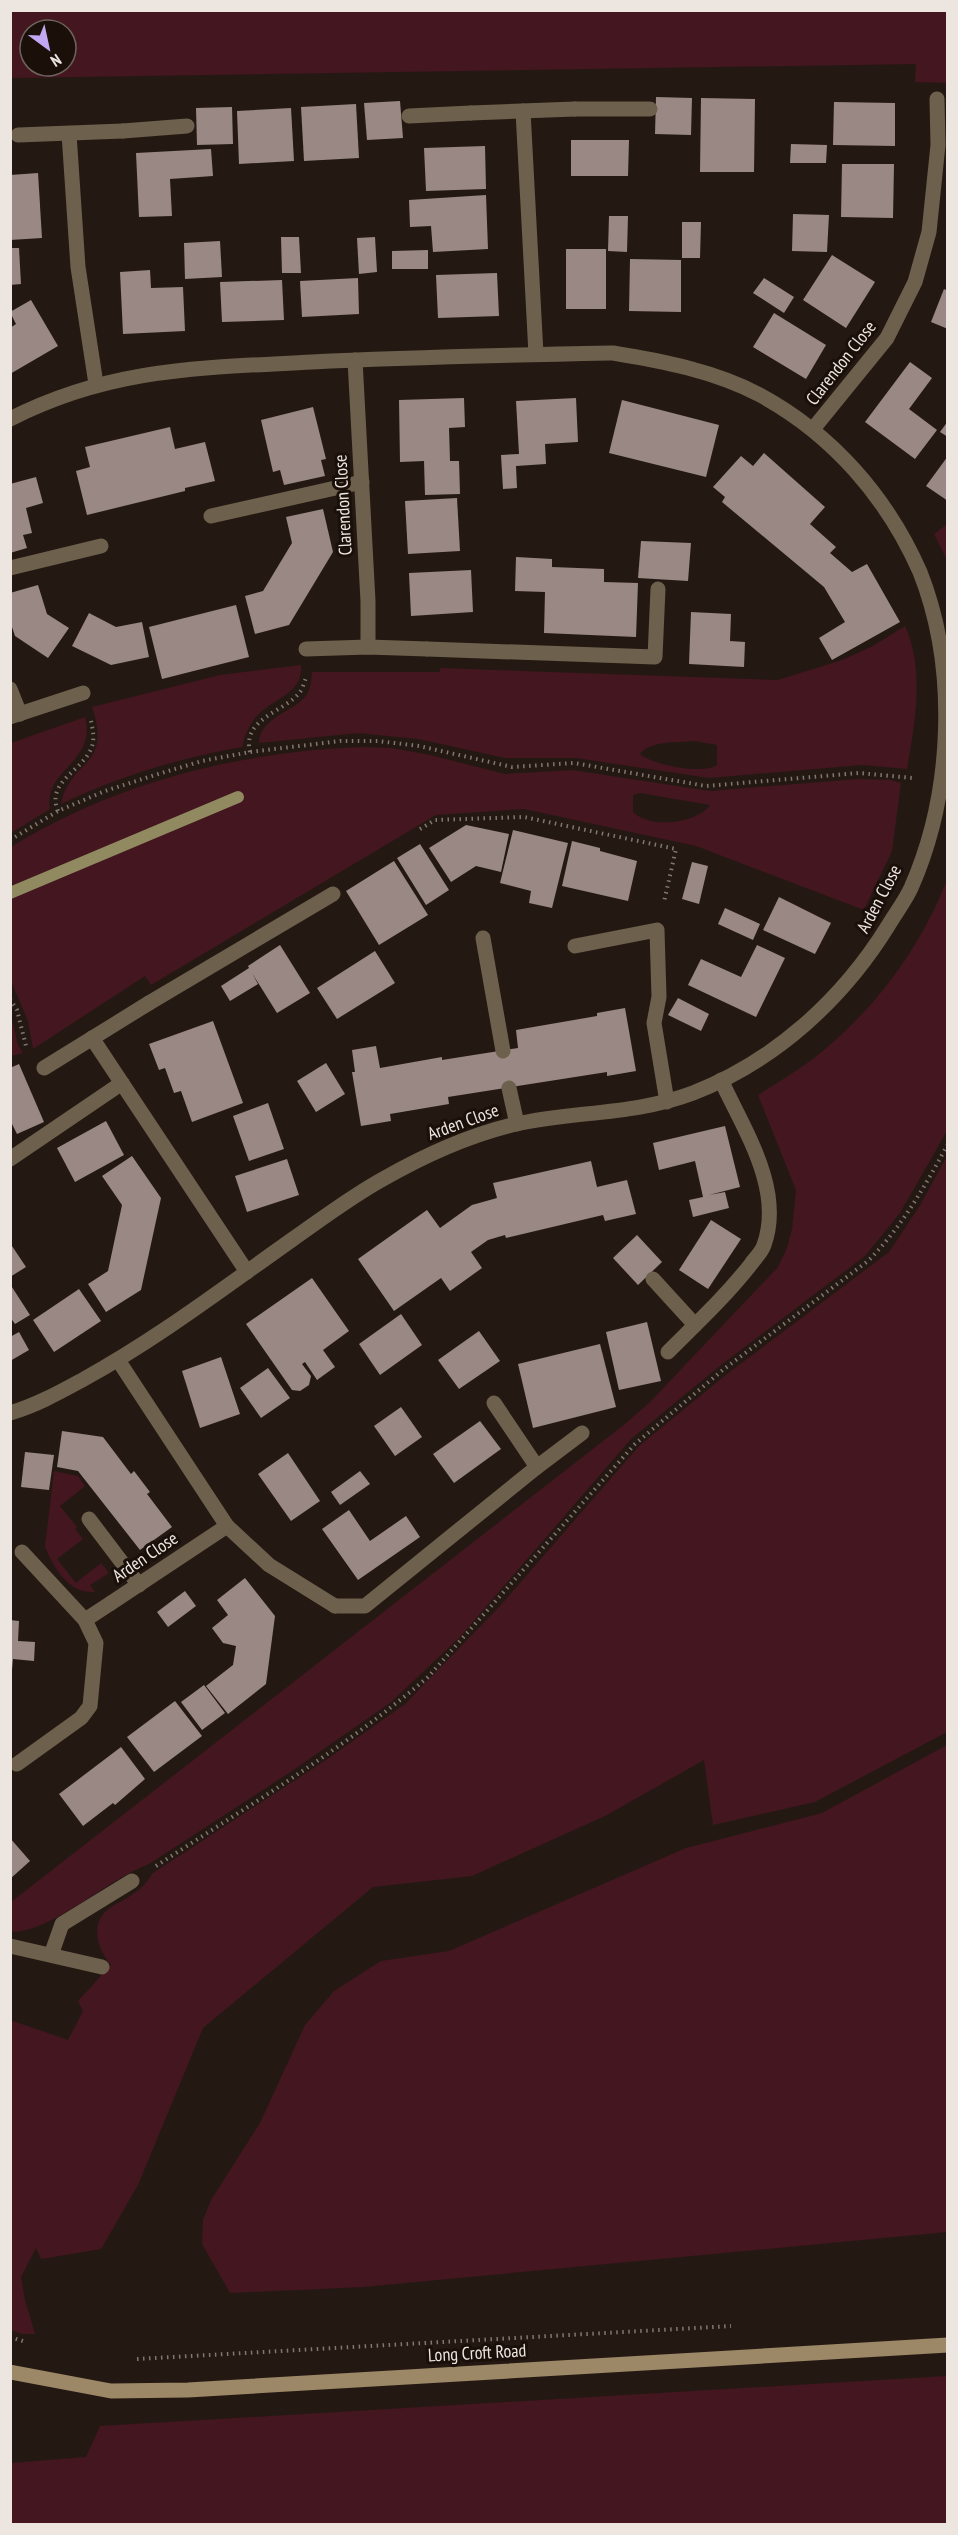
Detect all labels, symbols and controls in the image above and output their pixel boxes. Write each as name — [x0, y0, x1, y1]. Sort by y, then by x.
north arrow — [18, 18, 78, 78]
text: N — [47, 50, 65, 71]
street label: Clarendon Close — [800, 316, 881, 410]
street label: Clarendon Close — [328, 454, 357, 556]
street label: Arden Close — [851, 861, 906, 937]
street label: Arden Close — [424, 1098, 502, 1145]
street label: Arden Close — [108, 1526, 182, 1587]
street label: Long Croft Road — [427, 2338, 527, 2367]

